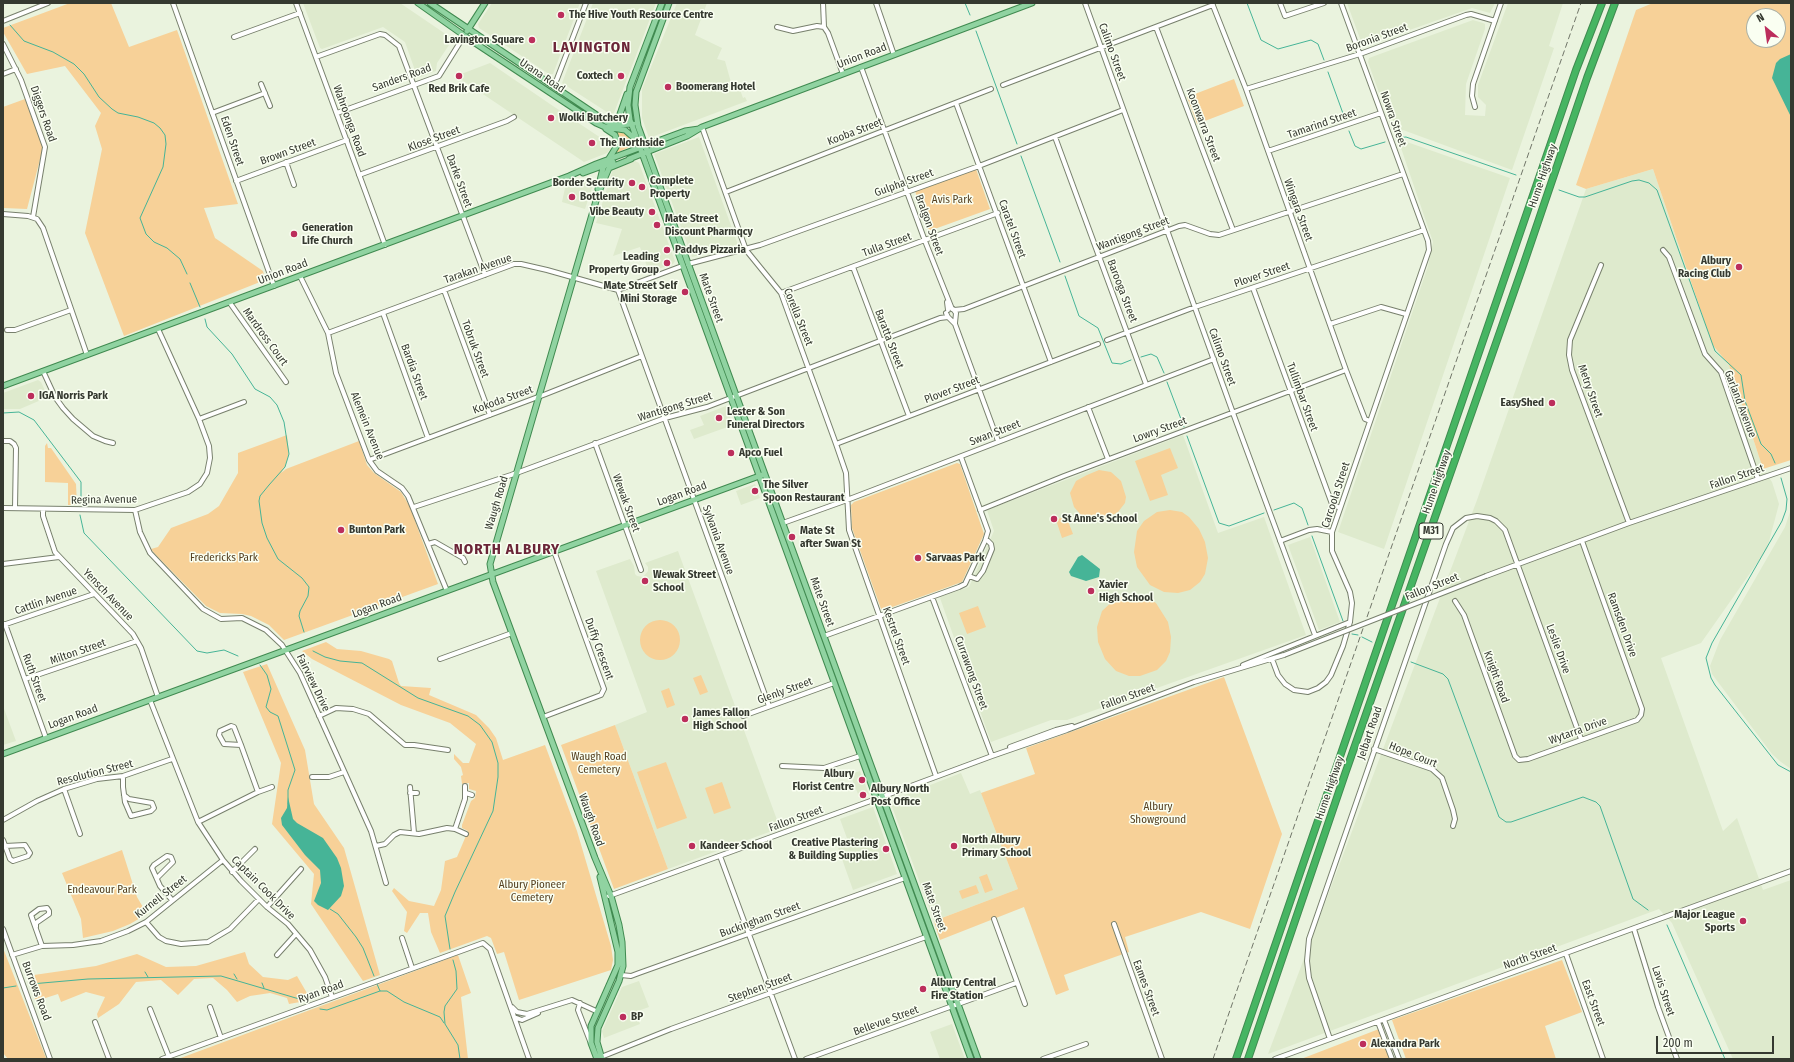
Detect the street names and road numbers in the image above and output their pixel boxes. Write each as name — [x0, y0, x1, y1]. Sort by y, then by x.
street label: Calimo Street — [1095, 21, 1129, 83]
street label: Boronia Street — [1344, 21, 1410, 55]
street label: Union Road — [835, 41, 889, 71]
street label: Urana Road — [517, 56, 567, 96]
street label: Sanders Road — [371, 61, 433, 95]
street label: Wahroonga Road — [330, 83, 368, 159]
street label: Diggers Road — [27, 84, 59, 144]
street label: Koonwarra Street — [1183, 86, 1223, 164]
street label: Nowra Street — [1377, 89, 1409, 149]
street label: Tamarind Street — [1286, 106, 1358, 142]
street label: Eden Street — [217, 114, 247, 168]
street label: Kooba Street — [826, 115, 884, 149]
street label: Klose Street — [406, 124, 462, 154]
street label: Brown Street — [259, 136, 317, 168]
street label: Hume Highway — [1526, 142, 1560, 210]
street label: Darke Street — [443, 153, 475, 209]
street label: Gulpha Street — [873, 166, 935, 200]
street label: Wingara Street — [1281, 177, 1315, 243]
street label: Bralgon Street — [912, 193, 946, 257]
street label: Caratel Street — [995, 198, 1029, 260]
street label: Wantigong Street — [1095, 214, 1171, 254]
street label: Tulla Street — [861, 230, 913, 260]
street label: Tarakan Avenue — [442, 251, 514, 287]
street label: Union Road — [256, 257, 310, 287]
street label: Barooga Street — [1104, 258, 1140, 324]
street label: Plover Street — [1232, 259, 1292, 291]
street label: Mate Street — [696, 271, 726, 325]
street label: Corella Street — [780, 286, 816, 348]
street label: Mardross Court — [240, 306, 290, 368]
street label: Baratta Street — [872, 307, 906, 371]
street label: Tobruk Street — [458, 318, 492, 380]
street label: Calimo Street — [1205, 326, 1239, 388]
street label: Bardia Street — [398, 342, 430, 402]
street label: Tullimbar Street — [1283, 361, 1321, 433]
street label: Metry Street — [1575, 363, 1605, 419]
street label: Garland Avenue — [1721, 368, 1759, 440]
street label: Plover Street — [923, 373, 981, 407]
street label: Kokoda Street — [471, 383, 535, 417]
street label: Wantigong Street — [636, 389, 714, 425]
street label: Alemein Avenue — [347, 390, 387, 462]
street label: Lowry Street — [1131, 414, 1189, 446]
street label: Swan Street — [968, 417, 1022, 449]
street label: Hume Highway — [1420, 448, 1454, 516]
street label: Carcoola Street — [1319, 460, 1353, 530]
street label: Fallon Street — [1708, 462, 1766, 492]
street label: Wewak Street — [609, 472, 643, 534]
street label: Waugh Road — [483, 475, 511, 531]
street label: Logan Road — [655, 479, 709, 509]
street label: Regina Avenue — [71, 493, 137, 507]
street label: Sylvania Avenue — [699, 504, 737, 576]
road number: M31 — [1419, 523, 1443, 539]
street label: Yensch Avenue — [80, 566, 136, 624]
street label: Fallon Street — [1403, 570, 1461, 604]
street label: Mate Street — [807, 575, 837, 629]
street label: Cattlin Avenue — [13, 584, 79, 618]
street label: Logan Road — [350, 591, 404, 621]
street label: Ramsden Drive — [1604, 591, 1640, 659]
street label: Kestrel Street — [879, 605, 913, 667]
street label: Duffy Crescent — [582, 616, 616, 682]
street label: Leslie Drive — [1543, 622, 1573, 676]
street label: Currawong Street — [952, 634, 990, 712]
street label: Milton Street — [48, 636, 108, 668]
street label: Knight Road — [1481, 649, 1511, 705]
street label: Ruth Street — [19, 652, 49, 704]
street label: Fairview Drive — [293, 652, 333, 714]
street label: Glenly Street — [756, 675, 814, 707]
street label: Fallon Street — [1099, 681, 1157, 713]
street label: Logan Road — [46, 702, 100, 732]
street label: Jelbart Road — [1355, 705, 1385, 761]
street label: Wytarra Drive — [1547, 714, 1609, 748]
street label: Hope Court — [1387, 739, 1439, 771]
street label: Hume Highway — [1313, 754, 1347, 822]
street label: Resolution Street — [56, 757, 134, 789]
street label: Waugh Road — [575, 792, 607, 848]
street label: Fallon Street — [767, 803, 825, 835]
street label: Captain Cook Drive — [228, 853, 298, 923]
street label: Kurnell Street — [133, 873, 189, 921]
street label: Mate Street — [919, 880, 949, 934]
street label: Buckingham Street — [718, 899, 802, 941]
street label: North Street — [1502, 941, 1558, 973]
street label: Eames Street — [1130, 958, 1162, 1018]
street label: Burrows Road — [19, 960, 53, 1022]
street label: Lavis Street — [1649, 964, 1677, 1018]
street label: Stephen Street — [726, 970, 794, 1006]
street label: Ryan Road — [297, 978, 345, 1006]
street label: East Street — [1579, 978, 1607, 1028]
street label: Bellevue Street — [852, 1003, 920, 1039]

